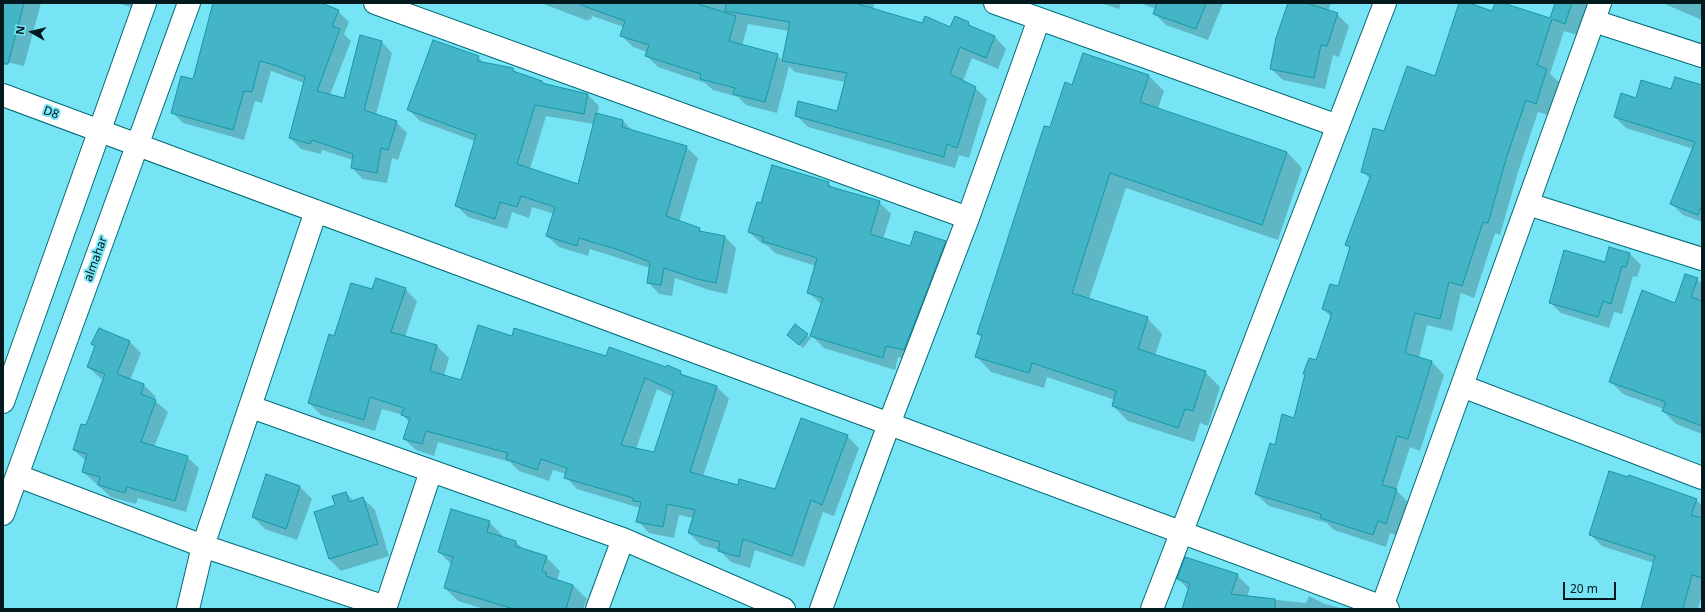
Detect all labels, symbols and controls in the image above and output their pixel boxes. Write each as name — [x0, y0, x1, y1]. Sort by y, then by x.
north arrow — [12, 12, 52, 52]
text: N — [12, 25, 28, 36]
street label: D8 — [41, 104, 61, 122]
street label: almahar — [81, 235, 111, 283]
scale bar — [1565, 574, 1618, 600]
text: 20 m — [1570, 580, 1598, 597]

